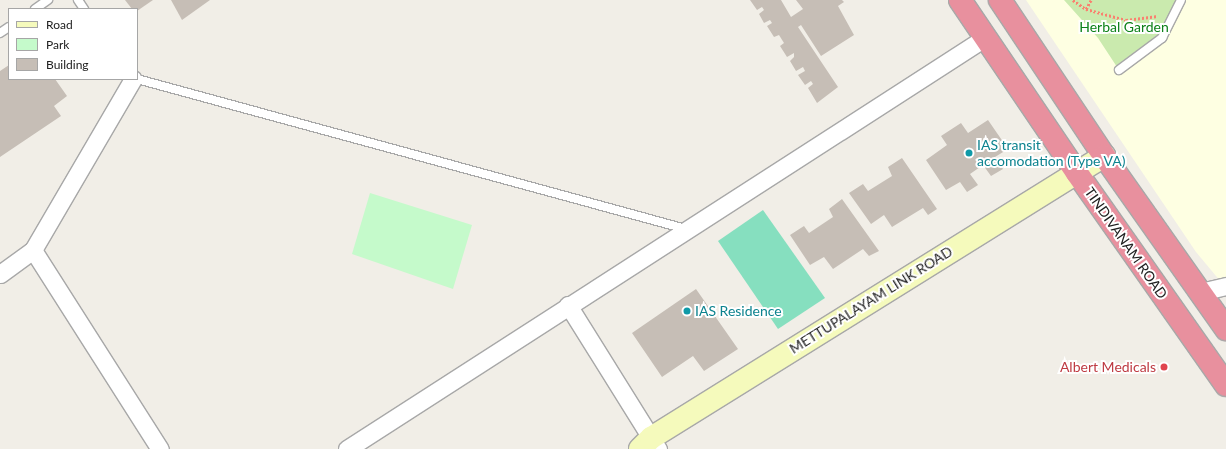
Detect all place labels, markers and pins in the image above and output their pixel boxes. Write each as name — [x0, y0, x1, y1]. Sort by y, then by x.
place label: IAS transit accomodation (Type VA) — [977, 137, 1126, 170]
marker: IAS transit accomodation (Type VA) — [964, 148, 974, 158]
place label: IAS Residence — [695, 303, 782, 319]
marker: IAS Residence — [682, 306, 692, 316]
place label: Albert Medicals — [1060, 359, 1156, 375]
marker: Albert Medicals — [1159, 362, 1169, 372]

